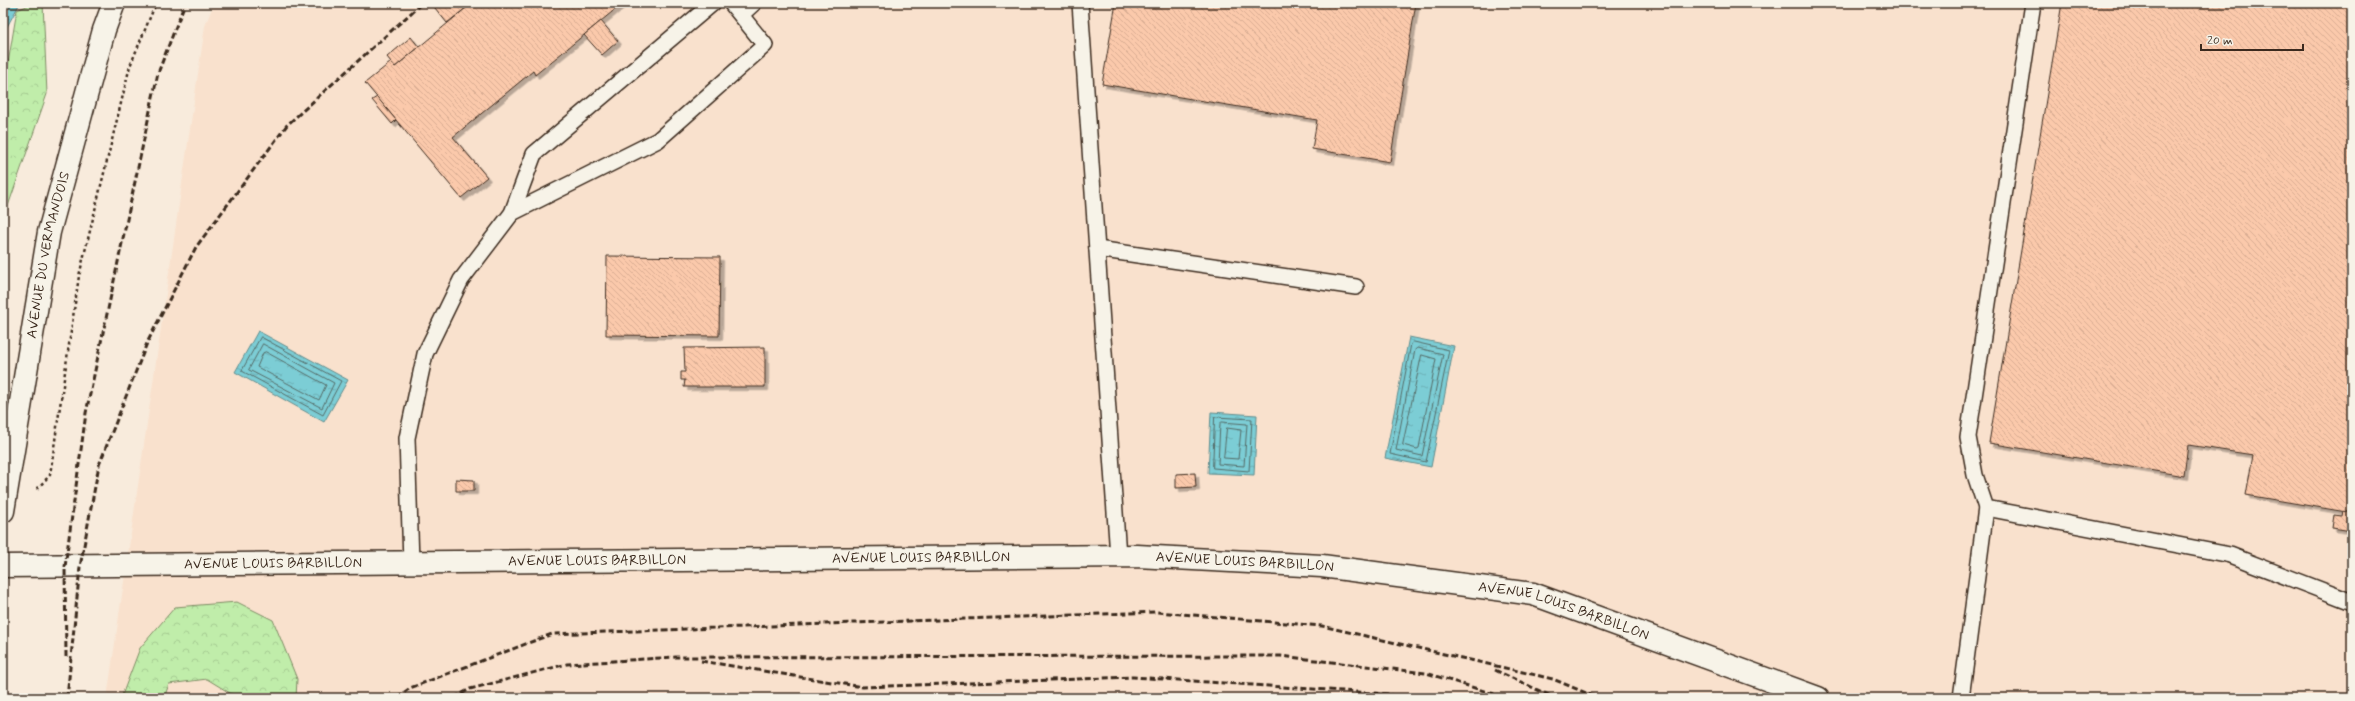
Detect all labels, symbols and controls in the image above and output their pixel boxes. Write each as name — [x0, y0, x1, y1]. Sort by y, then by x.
scale bar — [2201, 26, 2303, 52]
text: 20 m — [2207, 33, 2233, 49]
street label: AVENUE DU VERMANDOIS — [23, 169, 74, 340]
street label: AVENUE LOUIS BARBILLON — [832, 548, 1010, 568]
street label: AVENUE LOUIS BARBILLON — [1155, 548, 1335, 576]
street label: AVENUE LOUIS BARBILLON — [508, 551, 686, 571]
street label: AVENUE LOUIS BARBILLON — [184, 554, 362, 573]
street label: AVENUE LOUIS BARBILLON — [1477, 578, 1652, 645]

